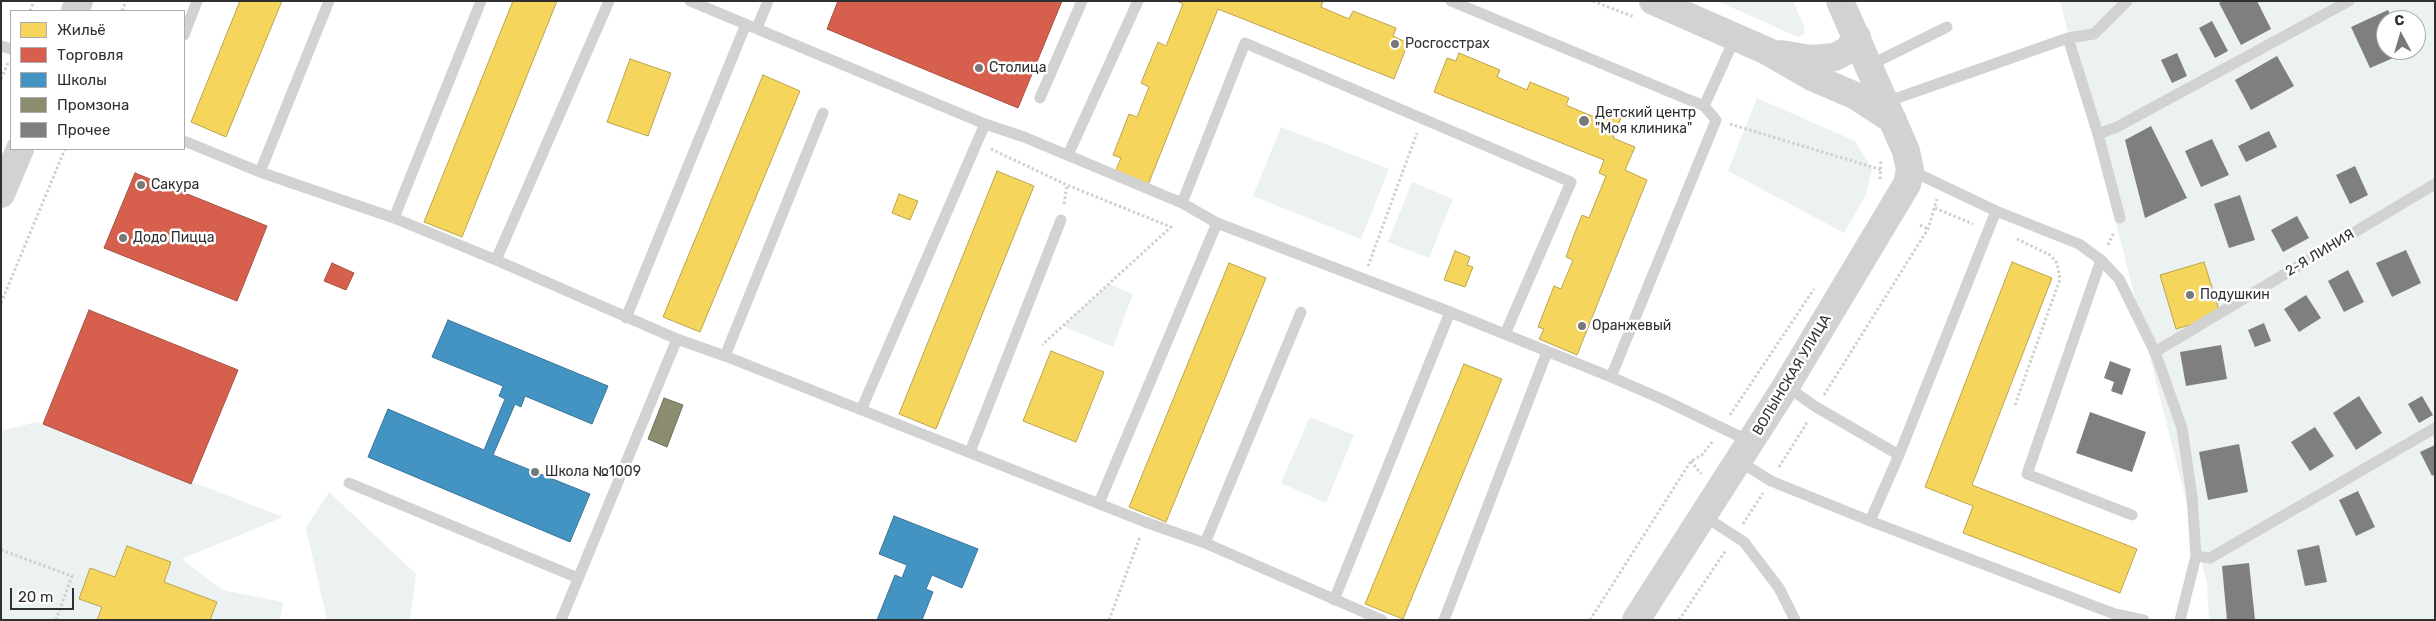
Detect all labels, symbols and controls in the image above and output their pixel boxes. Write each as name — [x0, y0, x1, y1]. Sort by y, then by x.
legend — [10, 10, 185, 150]
north arrow — [2376, 10, 2426, 60]
text: С — [2394, 12, 2405, 30]
text: Жильё — [57, 21, 106, 39]
place label: Росгосстрах — [1405, 36, 1490, 52]
marker: Росгосстрах — [1389, 38, 1401, 50]
text: Торговля — [57, 46, 123, 64]
place label: Столица — [989, 60, 1046, 76]
marker: Столица — [973, 62, 985, 74]
text: Школы — [57, 71, 107, 89]
text: Промзона — [57, 96, 129, 114]
place label: Детский центр "Моя клиника" — [1595, 105, 1696, 138]
marker: Детский центр "Моя клиника" — [1577, 114, 1591, 128]
text: Прочее — [57, 121, 110, 139]
place label: Сакура — [151, 177, 199, 193]
marker: Сакура — [135, 179, 147, 191]
street label: 2-Я ЛИНИЯ — [2283, 226, 2357, 280]
place label: Додо Пицца — [133, 230, 214, 246]
marker: Додо Пицца — [117, 232, 129, 244]
place label: Подушкин — [2200, 287, 2270, 303]
marker: Подушкин — [2184, 289, 2196, 301]
street label: ВОЛЫНСКАЯ УЛИЦА — [1749, 311, 1835, 439]
place label: Оранжевый — [1592, 318, 1671, 334]
marker: Оранжевый — [1576, 320, 1588, 332]
place label: Школа №1009 — [545, 464, 641, 480]
marker: Школа №1009 — [529, 466, 541, 478]
scale bar — [12, 578, 76, 610]
text: 20 m — [18, 588, 53, 606]

